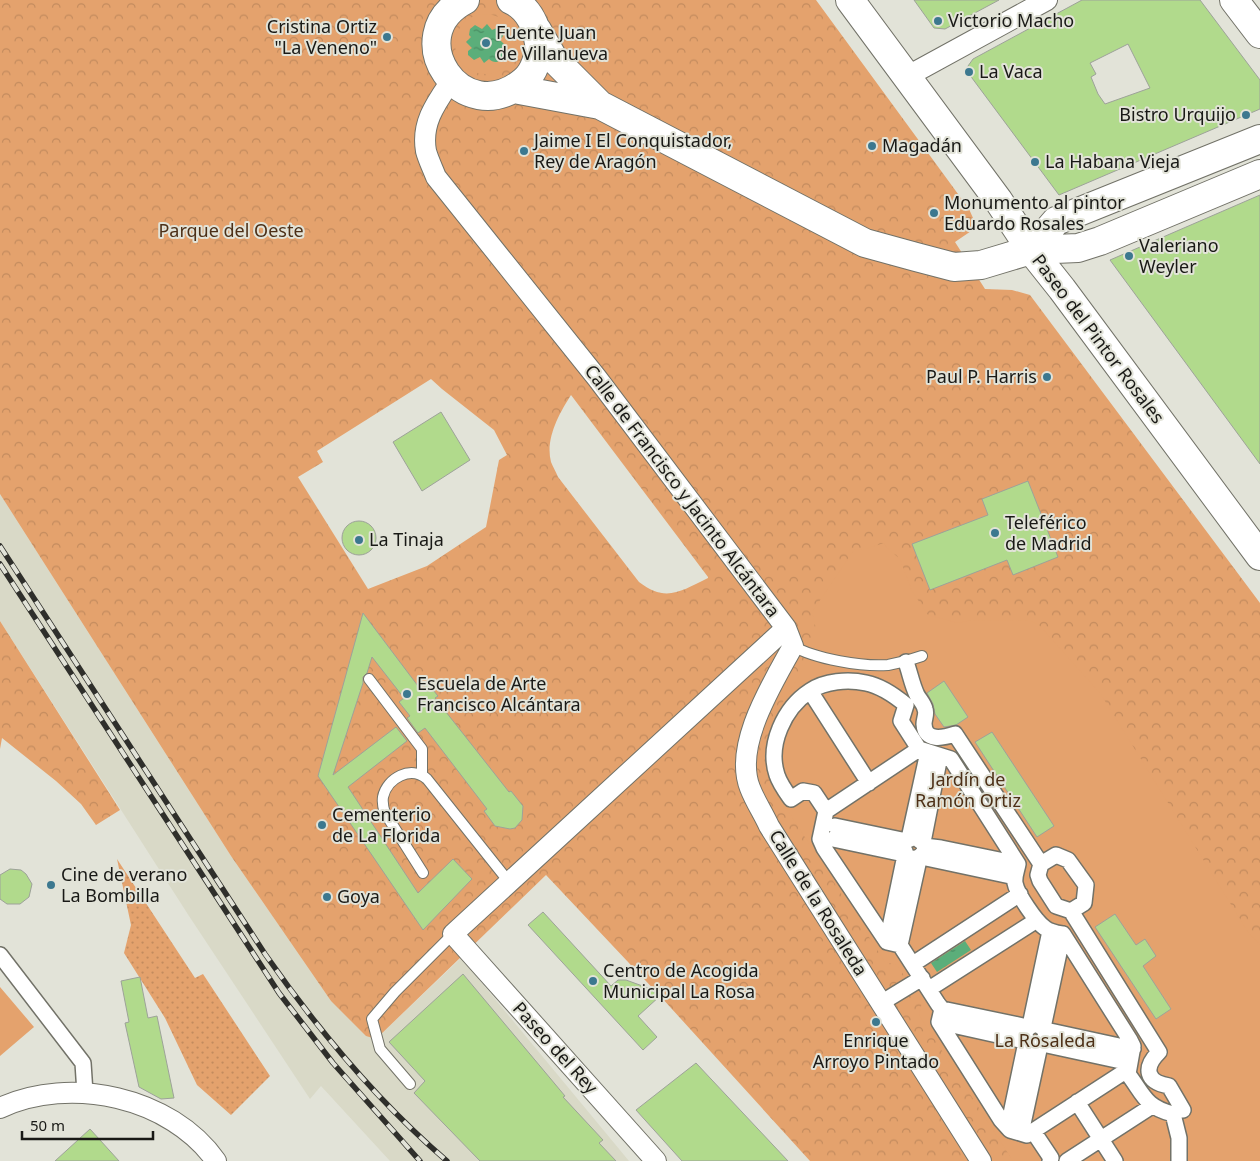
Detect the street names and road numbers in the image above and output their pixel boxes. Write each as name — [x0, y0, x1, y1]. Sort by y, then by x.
street label: Paseo del Pintor Rosales — [1027, 249, 1170, 428]
street label: Calle de Francisco y Jacinto Alcántara — [580, 359, 786, 622]
street label: Calle de la Rosaleda — [764, 825, 873, 980]
street label: Paseo del Rey — [508, 996, 604, 1099]

